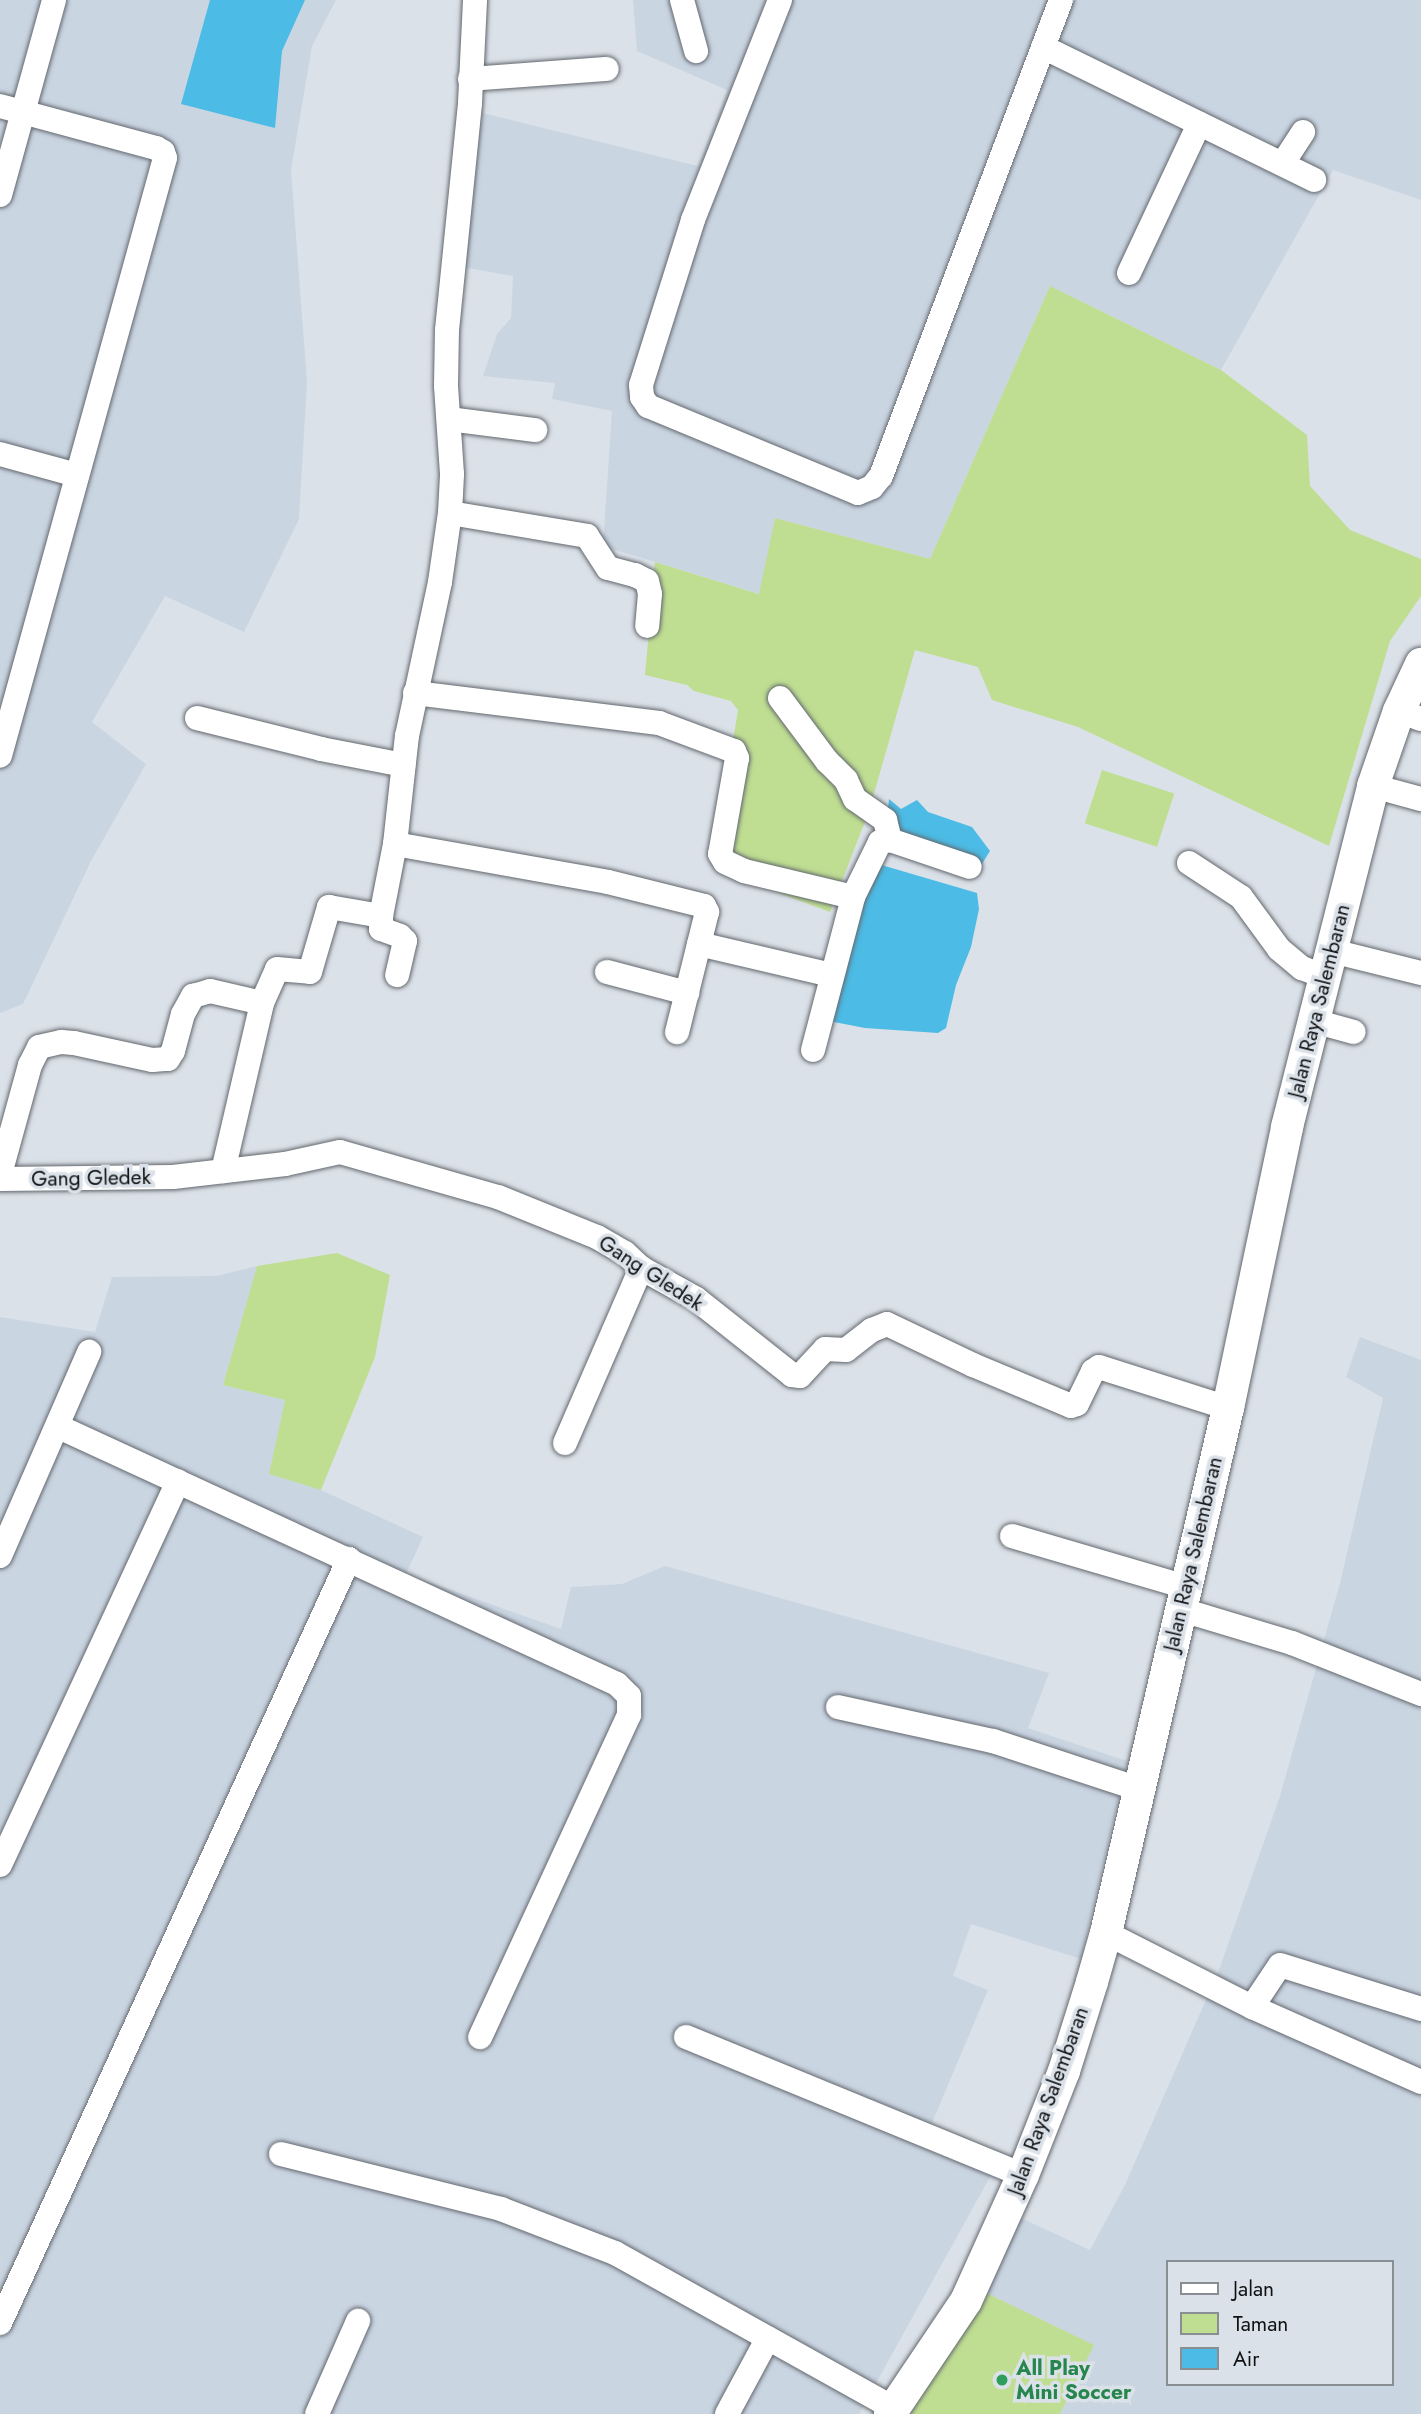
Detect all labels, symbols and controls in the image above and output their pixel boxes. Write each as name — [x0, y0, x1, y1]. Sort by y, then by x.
street label: Jalan Raya Salembaran — [1283, 901, 1355, 1101]
street label: Gang Gledek — [31, 1164, 151, 1192]
street label: Gang Gledek — [594, 1230, 708, 1316]
street label: Jalan Raya Salembaran — [1158, 1454, 1228, 1654]
street label: Jalan Raya Salembaran — [1002, 2003, 1094, 2199]
legend — [1166, 2260, 1393, 2386]
text: Jalan — [1233, 2274, 1274, 2304]
text: Taman — [1233, 2309, 1288, 2339]
text: Air — [1233, 2344, 1260, 2374]
place label: All Play Mini Soccer — [1016, 2355, 1132, 2405]
marker: All Play Mini Soccer — [994, 2372, 1010, 2388]

